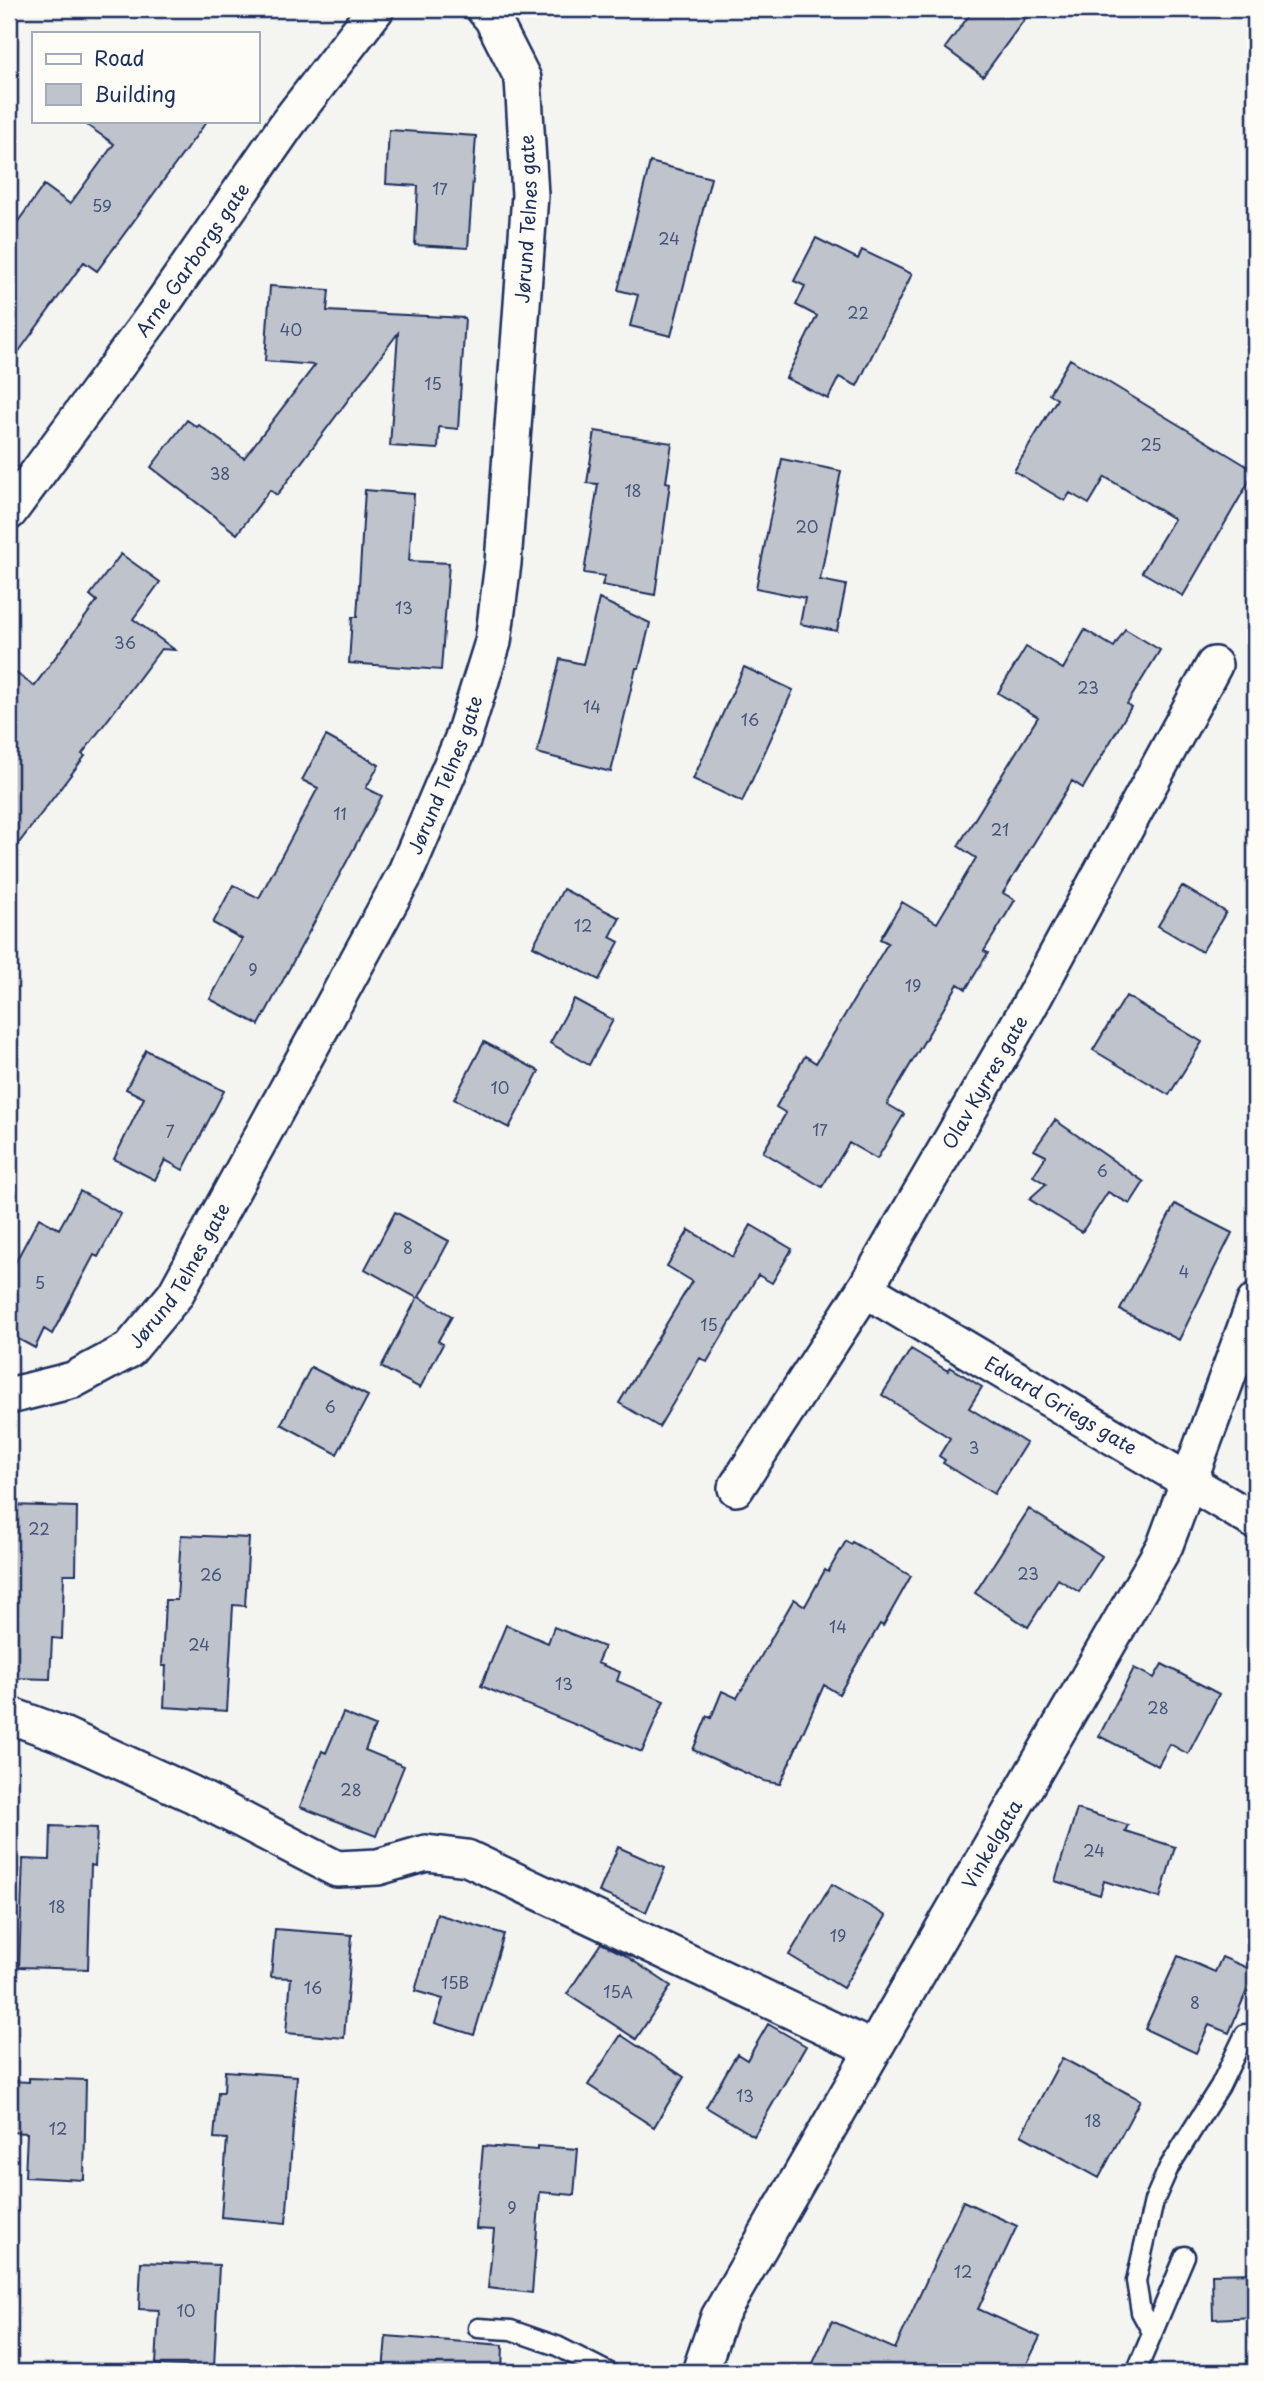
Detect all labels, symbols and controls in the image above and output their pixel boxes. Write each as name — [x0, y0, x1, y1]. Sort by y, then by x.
legend — [32, 32, 259, 122]
text: Road — [94, 41, 145, 73]
text: Building — [94, 77, 176, 109]
street label: Jørund Telnes gate — [507, 134, 543, 304]
street label: Arne Garborgs gate — [128, 176, 256, 342]
house number: 17 — [432, 176, 448, 200]
house number: 59 — [92, 193, 112, 217]
house number: 24 — [658, 226, 680, 250]
house number: 22 — [847, 300, 869, 324]
house number: 40 — [280, 317, 302, 341]
house number: 15 — [424, 371, 442, 395]
house number: 25 — [1140, 432, 1162, 456]
house number: 38 — [210, 461, 230, 485]
house number: 18 — [624, 478, 642, 502]
house number: 20 — [796, 514, 818, 538]
house number: 13 — [395, 595, 413, 619]
house number: 36 — [114, 630, 136, 654]
house number: 23 — [1077, 675, 1099, 699]
street label: Jørund Telnes gate — [400, 692, 488, 858]
house number: 14 — [583, 694, 601, 718]
house number: 16 — [741, 707, 759, 731]
house number: 11 — [333, 801, 347, 825]
house number: 21 — [991, 817, 1009, 841]
house number: 12 — [574, 913, 592, 937]
house number: 9 — [248, 957, 258, 981]
house number: 19 — [905, 973, 921, 997]
street label: Olav Kyrres gate — [934, 1010, 1034, 1154]
house number: 10 — [491, 1075, 509, 1099]
house number: 17 — [812, 1117, 828, 1141]
house number: 7 — [165, 1119, 175, 1143]
house number: 6 — [1096, 1158, 1108, 1182]
street label: Jørund Telnes gate — [121, 1197, 236, 1354]
house number: 8 — [403, 1235, 413, 1259]
house number: 4 — [1179, 1259, 1189, 1283]
house number: 5 — [35, 1270, 45, 1294]
house number: 15 — [700, 1312, 718, 1336]
street label: Edvard Griegs gate — [980, 1348, 1143, 1461]
house number: 6 — [324, 1394, 336, 1418]
house number: 3 — [969, 1435, 979, 1459]
house number: 22 — [28, 1516, 50, 1540]
house number: 23 — [1017, 1561, 1039, 1585]
house number: 26 — [200, 1562, 222, 1586]
house number: 14 — [829, 1614, 847, 1638]
house number: 24 — [188, 1632, 210, 1656]
house number: 13 — [555, 1671, 573, 1695]
house number: 28 — [1147, 1695, 1169, 1719]
house number: 28 — [340, 1777, 362, 1801]
street label: Vinkelgata — [954, 1794, 1028, 1894]
house number: 24 — [1083, 1838, 1105, 1862]
house number: 18 — [48, 1894, 66, 1918]
house number: 19 — [830, 1923, 846, 1947]
house number: 15B — [441, 1970, 469, 1994]
house number: 16 — [304, 1975, 322, 1999]
house number: 15A — [603, 1979, 633, 2003]
house number: 8 — [1190, 1990, 1200, 2014]
house number: 13 — [736, 2083, 754, 2107]
house number: 18 — [1084, 2108, 1102, 2132]
house number: 12 — [49, 2116, 67, 2140]
house number: 9 — [507, 2195, 517, 2219]
house number: 12 — [954, 2259, 972, 2283]
house number: 10 — [177, 2298, 195, 2322]

